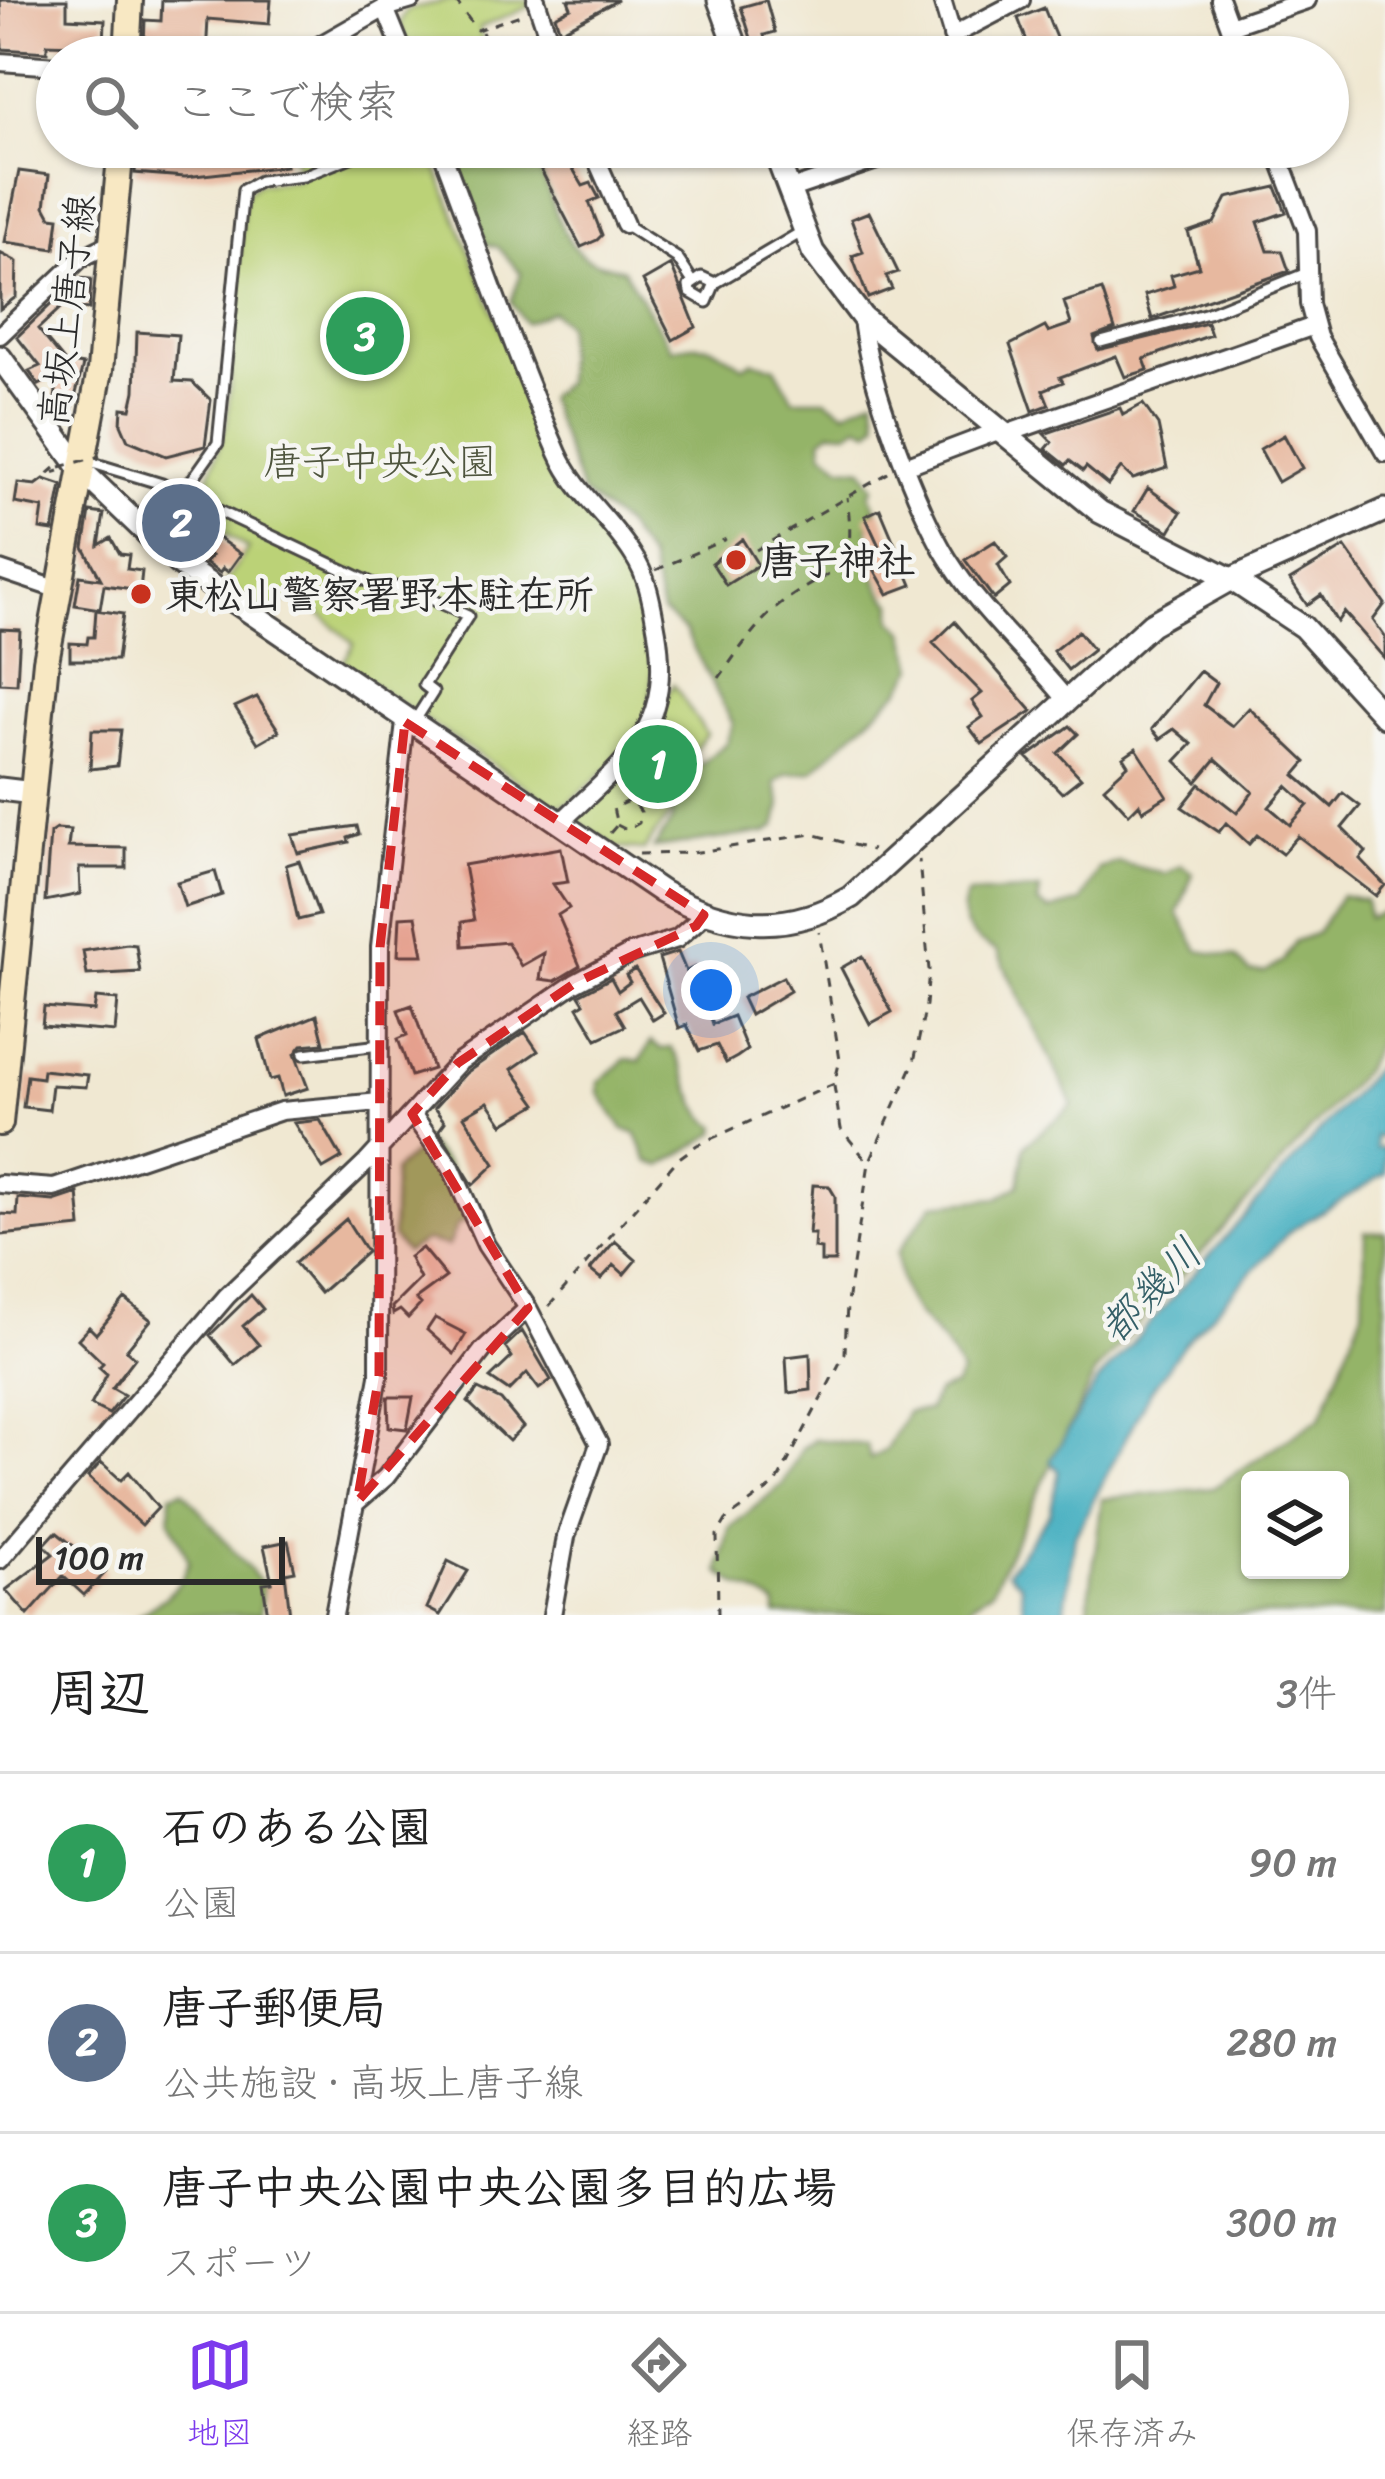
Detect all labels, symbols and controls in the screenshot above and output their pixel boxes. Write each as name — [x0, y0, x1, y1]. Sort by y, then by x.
search box — [36, 36, 1349, 168]
text: ここで検索 — [174, 62, 399, 142]
icon: search — [78, 69, 144, 135]
street label: 高坂上唐子線 — [18, 190, 115, 430]
pin: 3 — [326, 291, 404, 381]
park label: 唐子中央公園 — [263, 427, 497, 496]
pin: 2 — [142, 478, 220, 568]
place label: 唐子神社 — [760, 526, 916, 595]
marker: 唐子神社 — [723, 547, 749, 573]
place label: 東松山警察署野本駐在所 — [165, 560, 594, 629]
marker: 東松山警察署野本駐在所 — [128, 581, 154, 607]
pin: 1 — [619, 719, 697, 809]
your location — [681, 960, 741, 1020]
water label: 都幾川 — [1080, 1220, 1221, 1362]
map controls — [1241, 1471, 1349, 1579]
button: layers — [1241, 1471, 1349, 1579]
text: 100 m — [54, 1529, 144, 1587]
scale bar — [36, 1531, 285, 1584]
text: 周辺 — [48, 1648, 150, 1738]
text: 3件 — [1277, 1659, 1337, 1728]
text: 石のある公園 — [162, 1788, 432, 1868]
text: 1 — [79, 1828, 95, 1897]
text: 90 m — [1248, 1828, 1337, 1897]
text: 公園 — [162, 1868, 240, 1937]
text: 唐子郵便局 — [162, 1968, 387, 2048]
text: 2 — [76, 2008, 98, 2077]
text: 280 m — [1226, 2008, 1337, 2077]
text: 公共施設 · 高坂上唐子線 — [162, 2048, 583, 2117]
text: 唐子中央公園中央公園多目的広場 — [162, 2148, 837, 2228]
text: 3 — [76, 2188, 98, 2257]
text: 300 m — [1226, 2188, 1337, 2257]
text: スポーツ — [162, 2228, 317, 2297]
tab: 地図 — [187, 2332, 253, 2462]
tab: 経路 — [626, 2332, 692, 2462]
tab: 保存済み — [1066, 2332, 1198, 2462]

